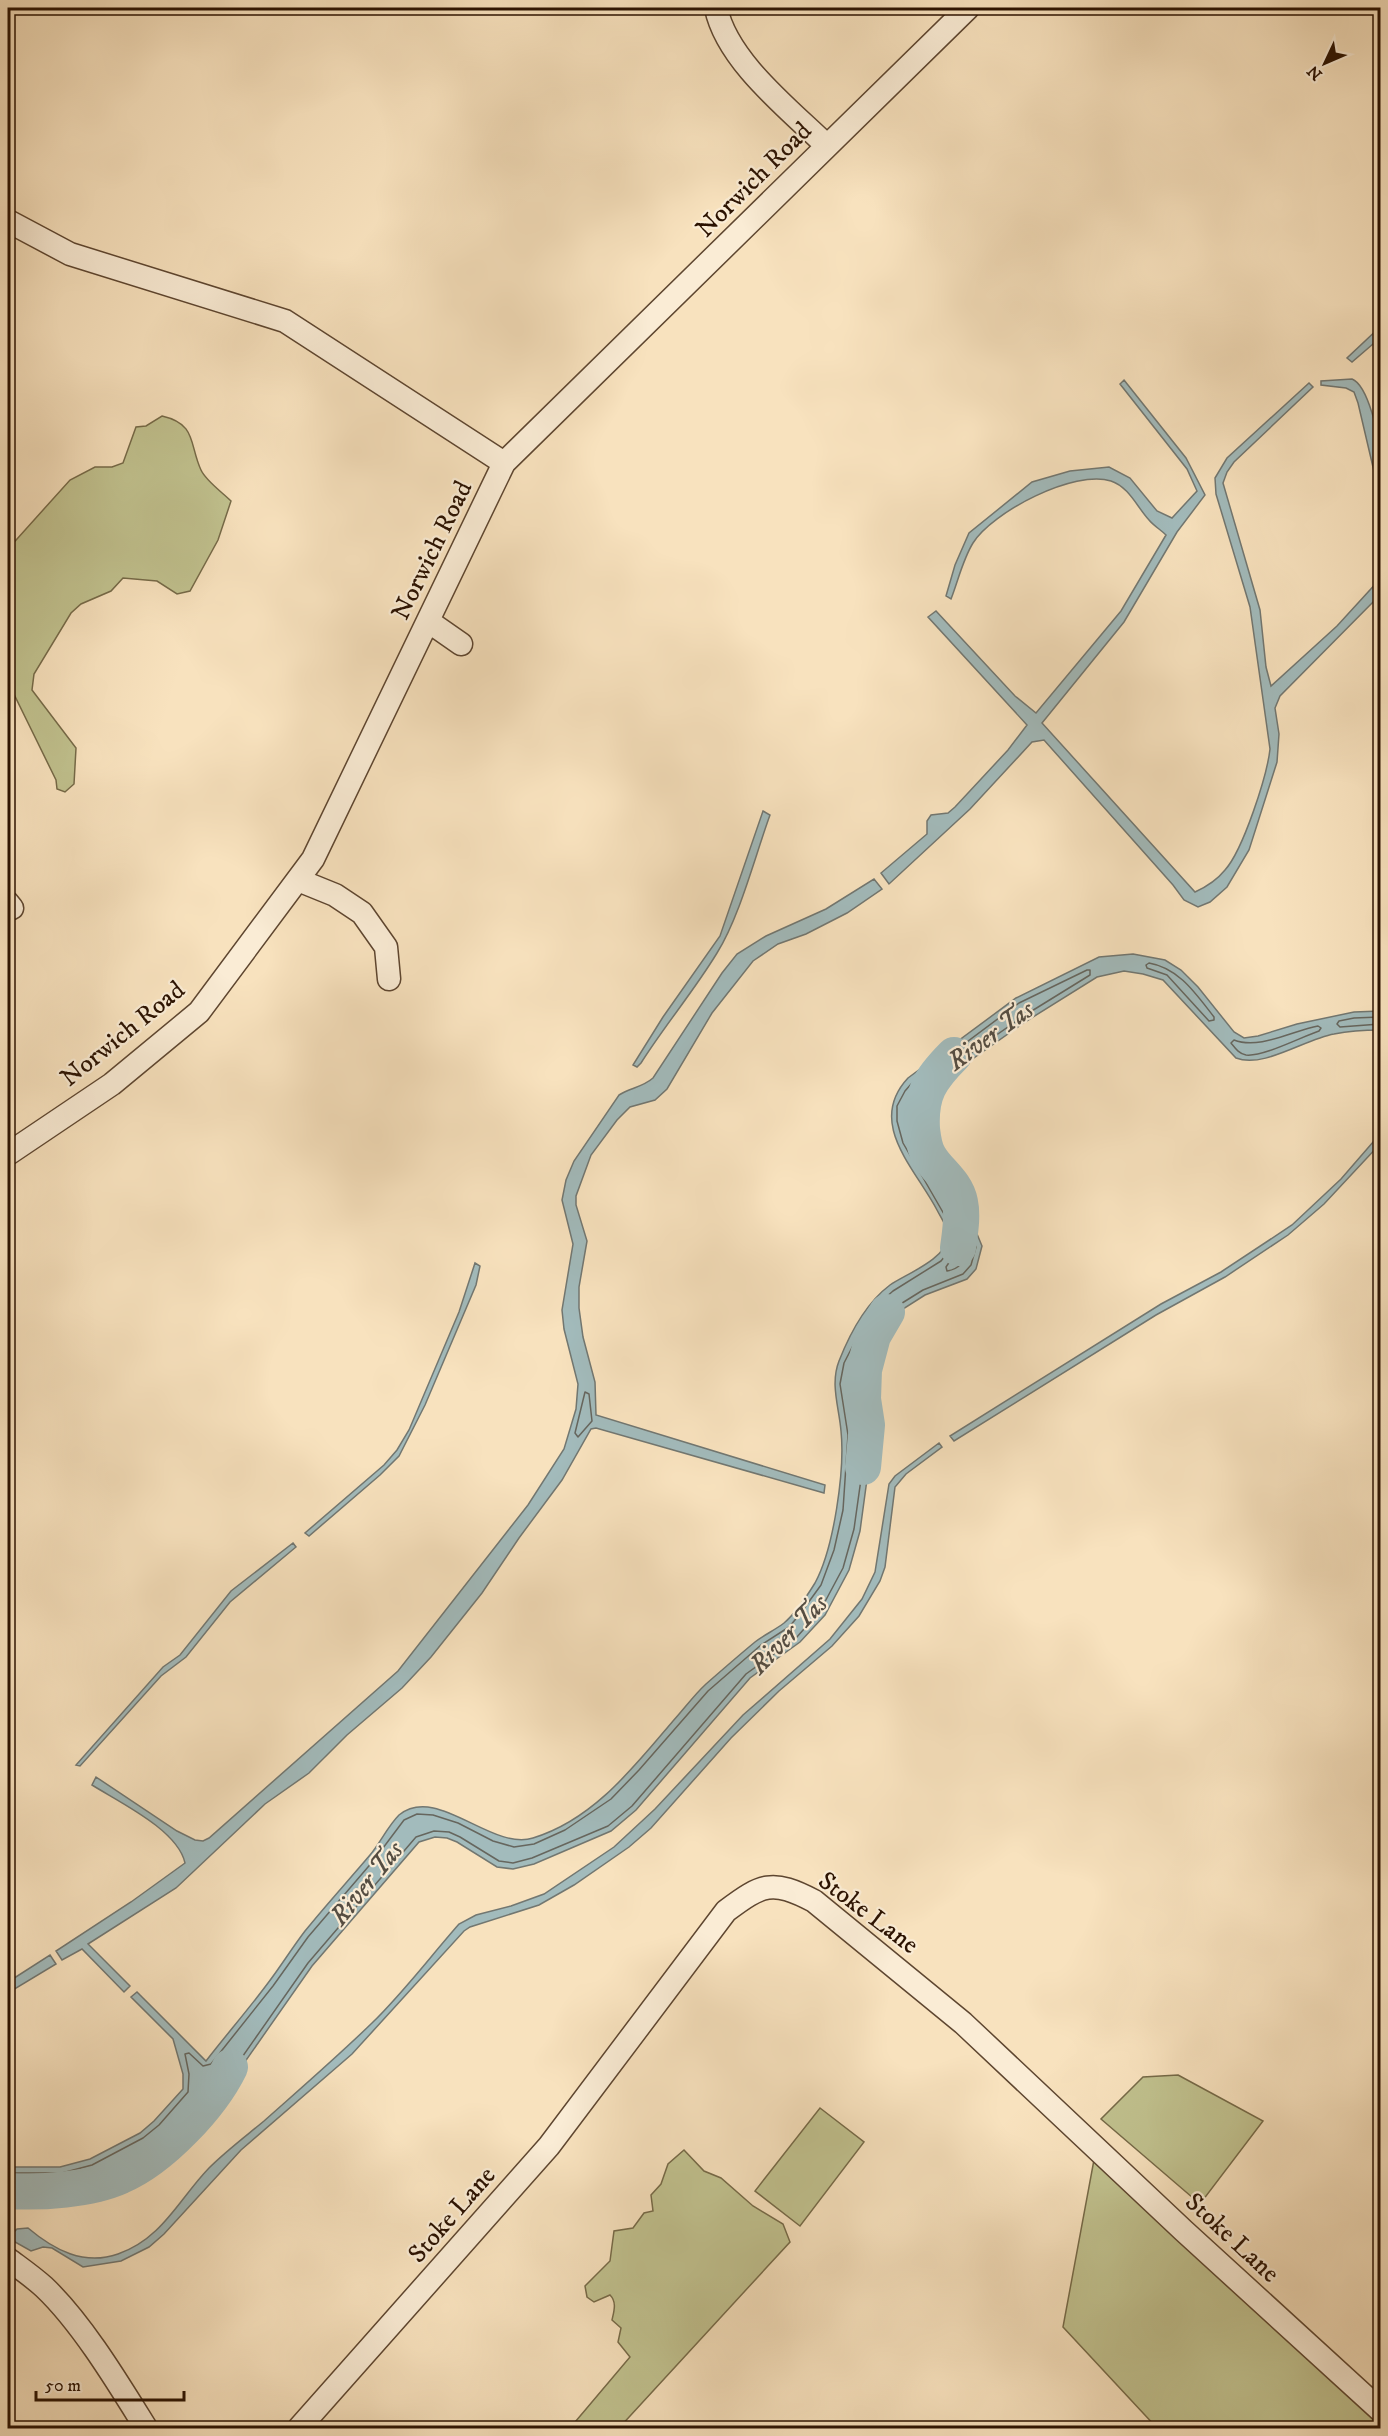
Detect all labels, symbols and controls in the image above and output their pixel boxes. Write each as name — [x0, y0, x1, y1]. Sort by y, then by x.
north arrow — [1295, 33, 1355, 93]
text: N — [1303, 61, 1327, 84]
street label: Norwich Road — [689, 115, 819, 245]
street label: Norwich Road — [384, 476, 480, 626]
street label: Norwich Road — [54, 974, 192, 1094]
water label: River Tas — [940, 993, 1041, 1079]
water label: River Tas — [741, 1587, 836, 1683]
water label: River Tas — [322, 1834, 412, 1934]
street label: Stoke Lane — [811, 1865, 925, 1962]
street label: Stoke Lane — [401, 2160, 503, 2270]
street label: Stoke Lane — [1178, 2186, 1286, 2290]
scale bar — [36, 2364, 184, 2402]
text: 50 m — [45, 2375, 81, 2397]

